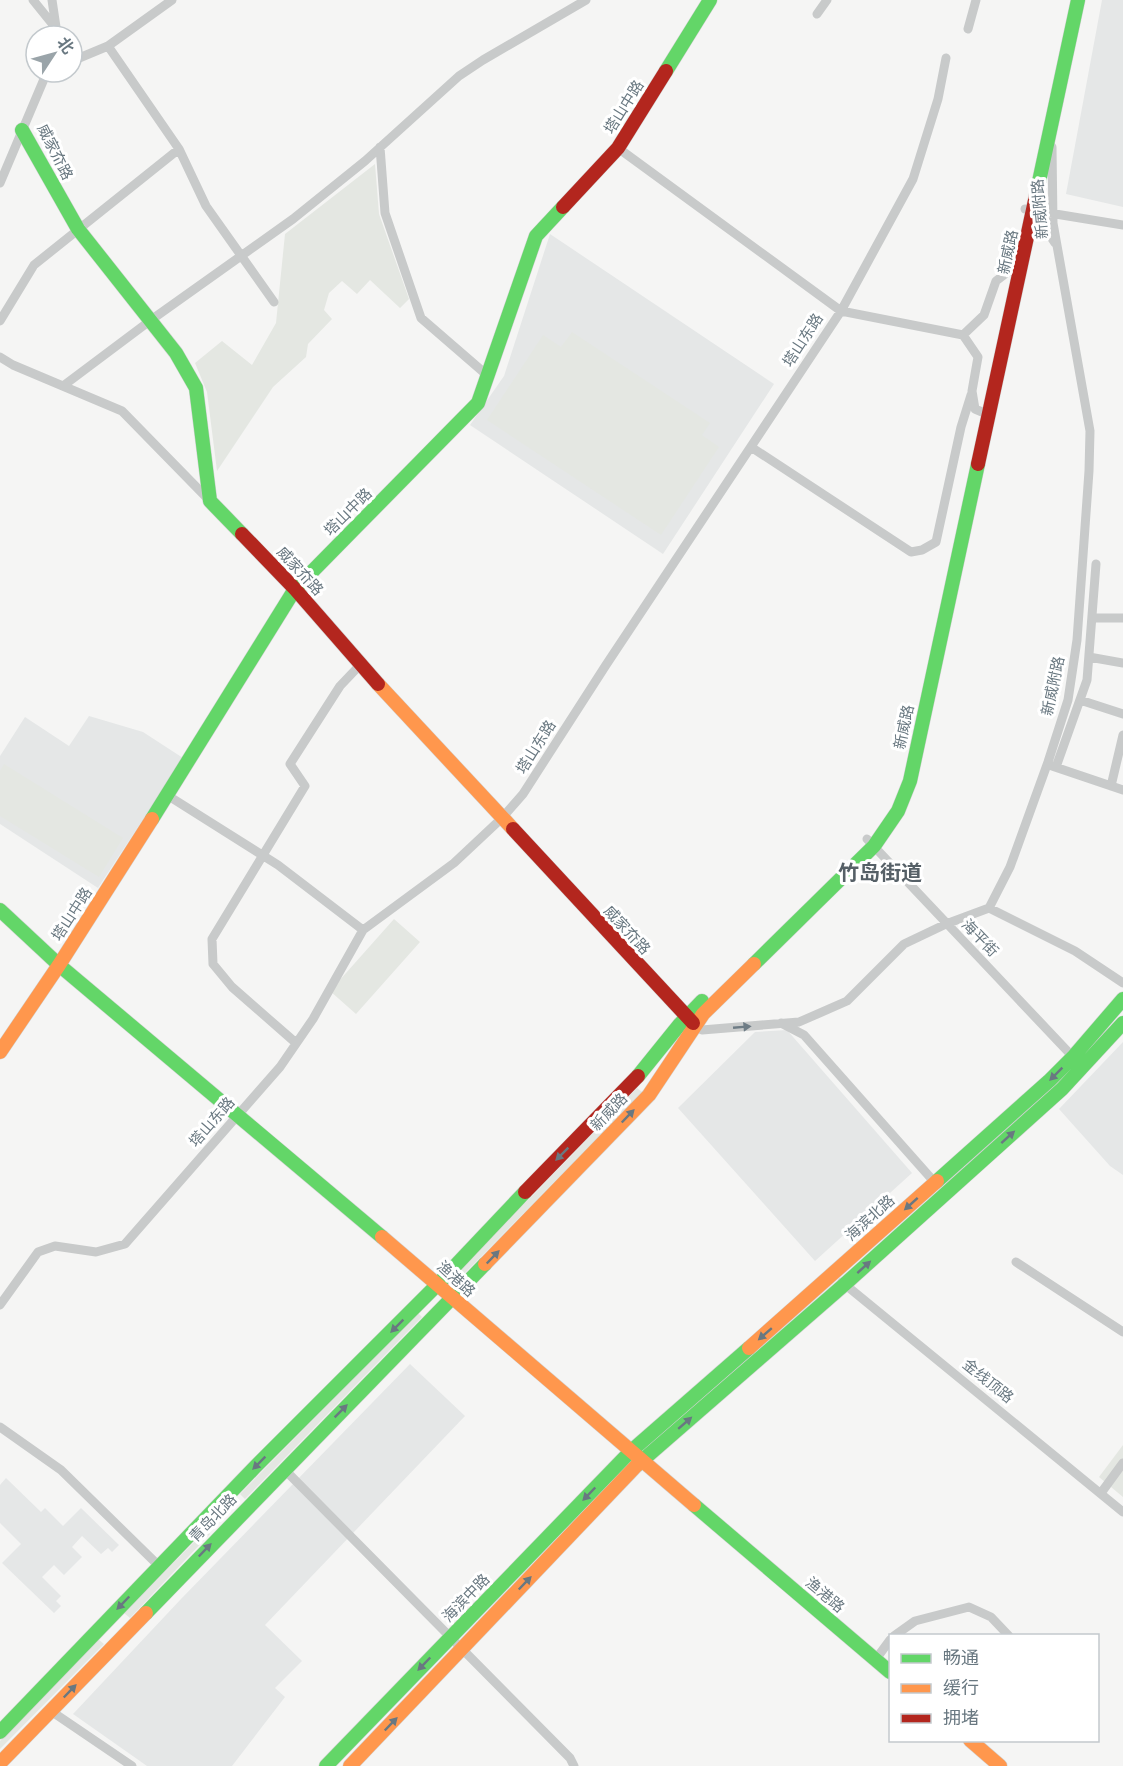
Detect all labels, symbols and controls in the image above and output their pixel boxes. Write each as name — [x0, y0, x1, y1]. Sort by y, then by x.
north arrow — [24, 24, 84, 84]
text: 北 — [54, 33, 79, 57]
street label: 塔山中路 — [600, 76, 647, 137]
street label: 威家夼路 — [34, 121, 78, 182]
street label: 新威附路 — [1027, 178, 1051, 240]
street label: 新威路 — [994, 228, 1021, 276]
street label: 塔山东路 — [778, 309, 826, 370]
street label: 塔山中路 — [320, 484, 375, 539]
street label: 威家夼路 — [274, 542, 328, 598]
street label: 新威附路 — [1037, 655, 1067, 717]
street label: 新威路 — [890, 703, 917, 751]
street label: 塔山东路 — [512, 716, 559, 777]
district label: 竹岛街道 — [838, 859, 922, 884]
street label: 塔山中路 — [47, 883, 95, 944]
street label: 威家夼路 — [601, 901, 655, 957]
street label: 海平街 — [959, 915, 1003, 960]
one-way arrow — [732, 1022, 751, 1031]
one-way arrow — [1050, 1066, 1064, 1080]
street label: 新威路 — [586, 1089, 630, 1134]
street label: 塔山东路 — [185, 1093, 238, 1150]
one-way arrow — [621, 1110, 635, 1124]
one-way arrow — [1001, 1130, 1016, 1144]
one-way arrow — [555, 1147, 569, 1162]
street label: 海滨北路 — [841, 1190, 898, 1244]
one-way arrow — [904, 1197, 919, 1210]
one-way arrow — [486, 1249, 500, 1264]
street label: 渔港路 — [434, 1257, 479, 1300]
one-way arrow — [856, 1260, 871, 1274]
one-way arrow — [390, 1318, 404, 1332]
one-way arrow — [757, 1327, 773, 1340]
street label: 金线顶路 — [960, 1354, 1018, 1406]
one-way arrow — [334, 1404, 348, 1418]
one-way arrow — [677, 1417, 692, 1430]
one-way arrow — [252, 1456, 266, 1470]
one-way arrow — [582, 1486, 596, 1501]
street label: 青岛北路 — [185, 1489, 240, 1545]
one-way arrow — [198, 1544, 212, 1558]
street label: 海滨中路 — [438, 1569, 493, 1625]
street label: 渔港路 — [803, 1573, 849, 1616]
one-way arrow — [518, 1576, 532, 1590]
one-way arrow — [116, 1596, 130, 1611]
legend — [889, 1634, 1099, 1742]
text: 畅通 — [943, 1646, 979, 1668]
one-way arrow — [418, 1657, 432, 1671]
text: 缓行 — [943, 1676, 979, 1698]
one-way arrow — [63, 1683, 77, 1698]
text: 拥堵 — [943, 1706, 979, 1728]
one-way arrow — [383, 1717, 397, 1731]

